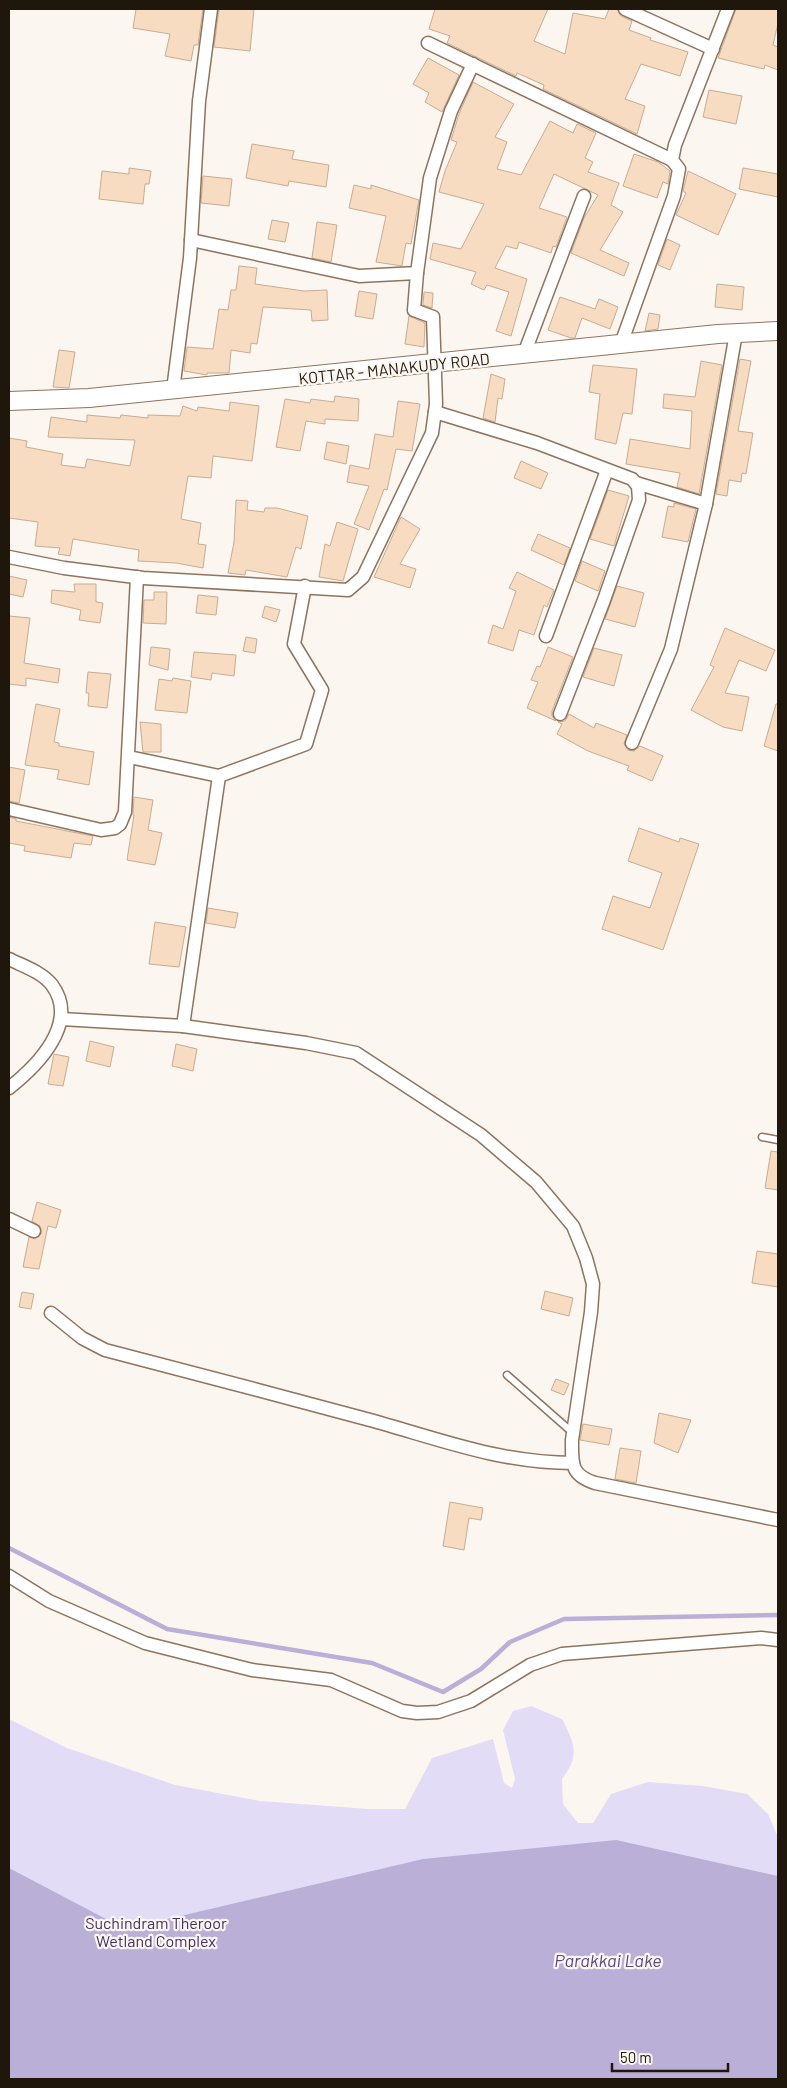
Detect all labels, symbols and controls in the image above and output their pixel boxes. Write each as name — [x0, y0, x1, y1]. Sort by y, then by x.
street label: KOTTAR - MANAKUDY ROAD — [298, 349, 490, 387]
park label: Suchindram Theroor Wetland Complex — [85, 1913, 227, 1950]
water label: Parakkai Lake — [554, 1949, 662, 1971]
scale bar — [612, 2040, 728, 2072]
text: 50 m — [620, 2048, 652, 2066]

